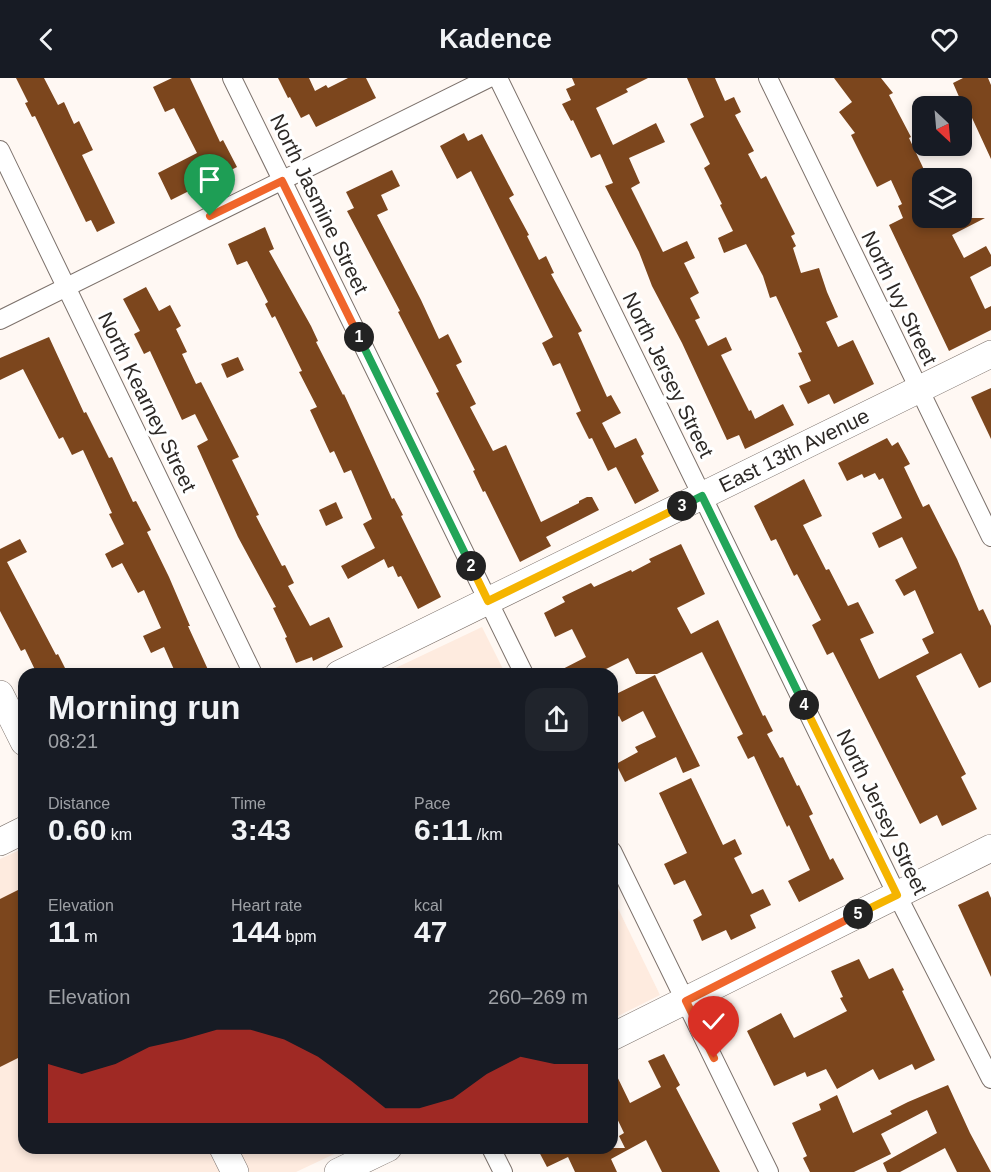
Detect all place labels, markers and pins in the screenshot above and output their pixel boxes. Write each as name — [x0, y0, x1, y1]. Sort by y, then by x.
pin — [184, 154, 235, 216]
pin: 1 — [344, 322, 374, 352]
pin: 3 — [667, 491, 697, 521]
pin: 2 — [456, 551, 486, 581]
pin: 4 — [789, 690, 819, 720]
pin: 5 — [843, 899, 873, 929]
pin — [688, 996, 739, 1058]

